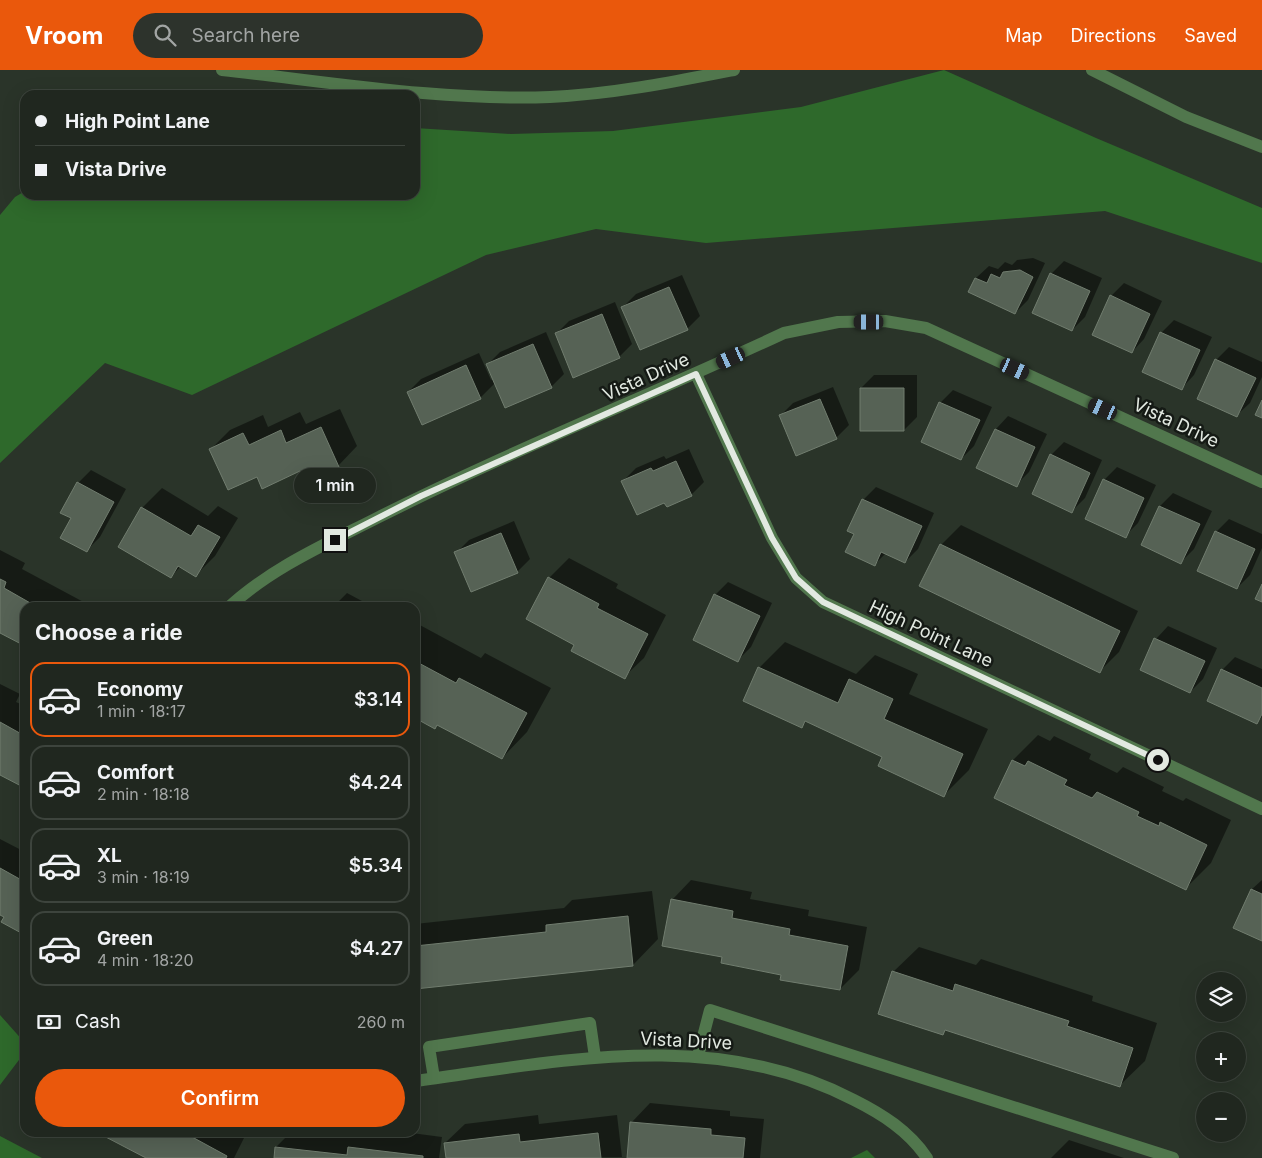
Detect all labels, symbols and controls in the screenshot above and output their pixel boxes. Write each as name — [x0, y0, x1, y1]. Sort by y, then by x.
search box — [133, 13, 483, 58]
text: Vroom — [25, 21, 103, 50]
icon: search — [151, 21, 179, 49]
text: Search here — [191, 24, 300, 47]
text: Map — [1005, 25, 1043, 46]
text: Directions — [1071, 25, 1156, 46]
text: Saved — [1184, 25, 1237, 46]
text: High Point Lane — [65, 110, 210, 133]
text: Vista Drive — [65, 158, 167, 181]
car — [854, 315, 884, 330]
car — [714, 345, 747, 371]
street label: Vista Drive — [599, 348, 692, 405]
car — [998, 356, 1031, 382]
street label: Vista Drive — [1130, 394, 1222, 452]
car — [1086, 396, 1119, 422]
callout: 1 min — [294, 468, 376, 502]
text: 1 min — [315, 475, 355, 495]
route end — [324, 529, 346, 551]
street label: High Point Lane — [866, 596, 996, 671]
text: Choose a ride — [35, 619, 183, 645]
icon: car — [37, 677, 82, 722]
text: Economy — [97, 678, 183, 701]
text: $3.14 — [354, 688, 403, 711]
text: 1 min · 18:17 — [97, 701, 186, 721]
route start — [1147, 749, 1169, 771]
icon: car — [37, 760, 82, 805]
text: Comfort — [97, 761, 174, 784]
text: $4.24 — [348, 771, 403, 794]
text: 2 min · 18:18 — [97, 784, 190, 804]
icon: car — [37, 843, 82, 888]
text: XL — [97, 844, 122, 867]
text: $5.34 — [349, 854, 403, 877]
text: 3 min · 18:19 — [97, 867, 190, 887]
icon: car — [37, 926, 82, 971]
text: Green — [97, 927, 153, 950]
text: $4.27 — [350, 937, 403, 960]
text: 4 min · 18:20 — [97, 950, 194, 970]
map controls — [1196, 972, 1246, 1142]
button: layers — [1196, 972, 1246, 1022]
icon: cash — [35, 1008, 63, 1036]
text: Cash — [75, 1010, 121, 1033]
text: 260 m — [357, 1012, 405, 1032]
street label: Vista Drive — [639, 1028, 733, 1053]
button: + — [1196, 1032, 1246, 1082]
button: Confirm — [35, 1069, 405, 1127]
button: − — [1196, 1092, 1246, 1142]

